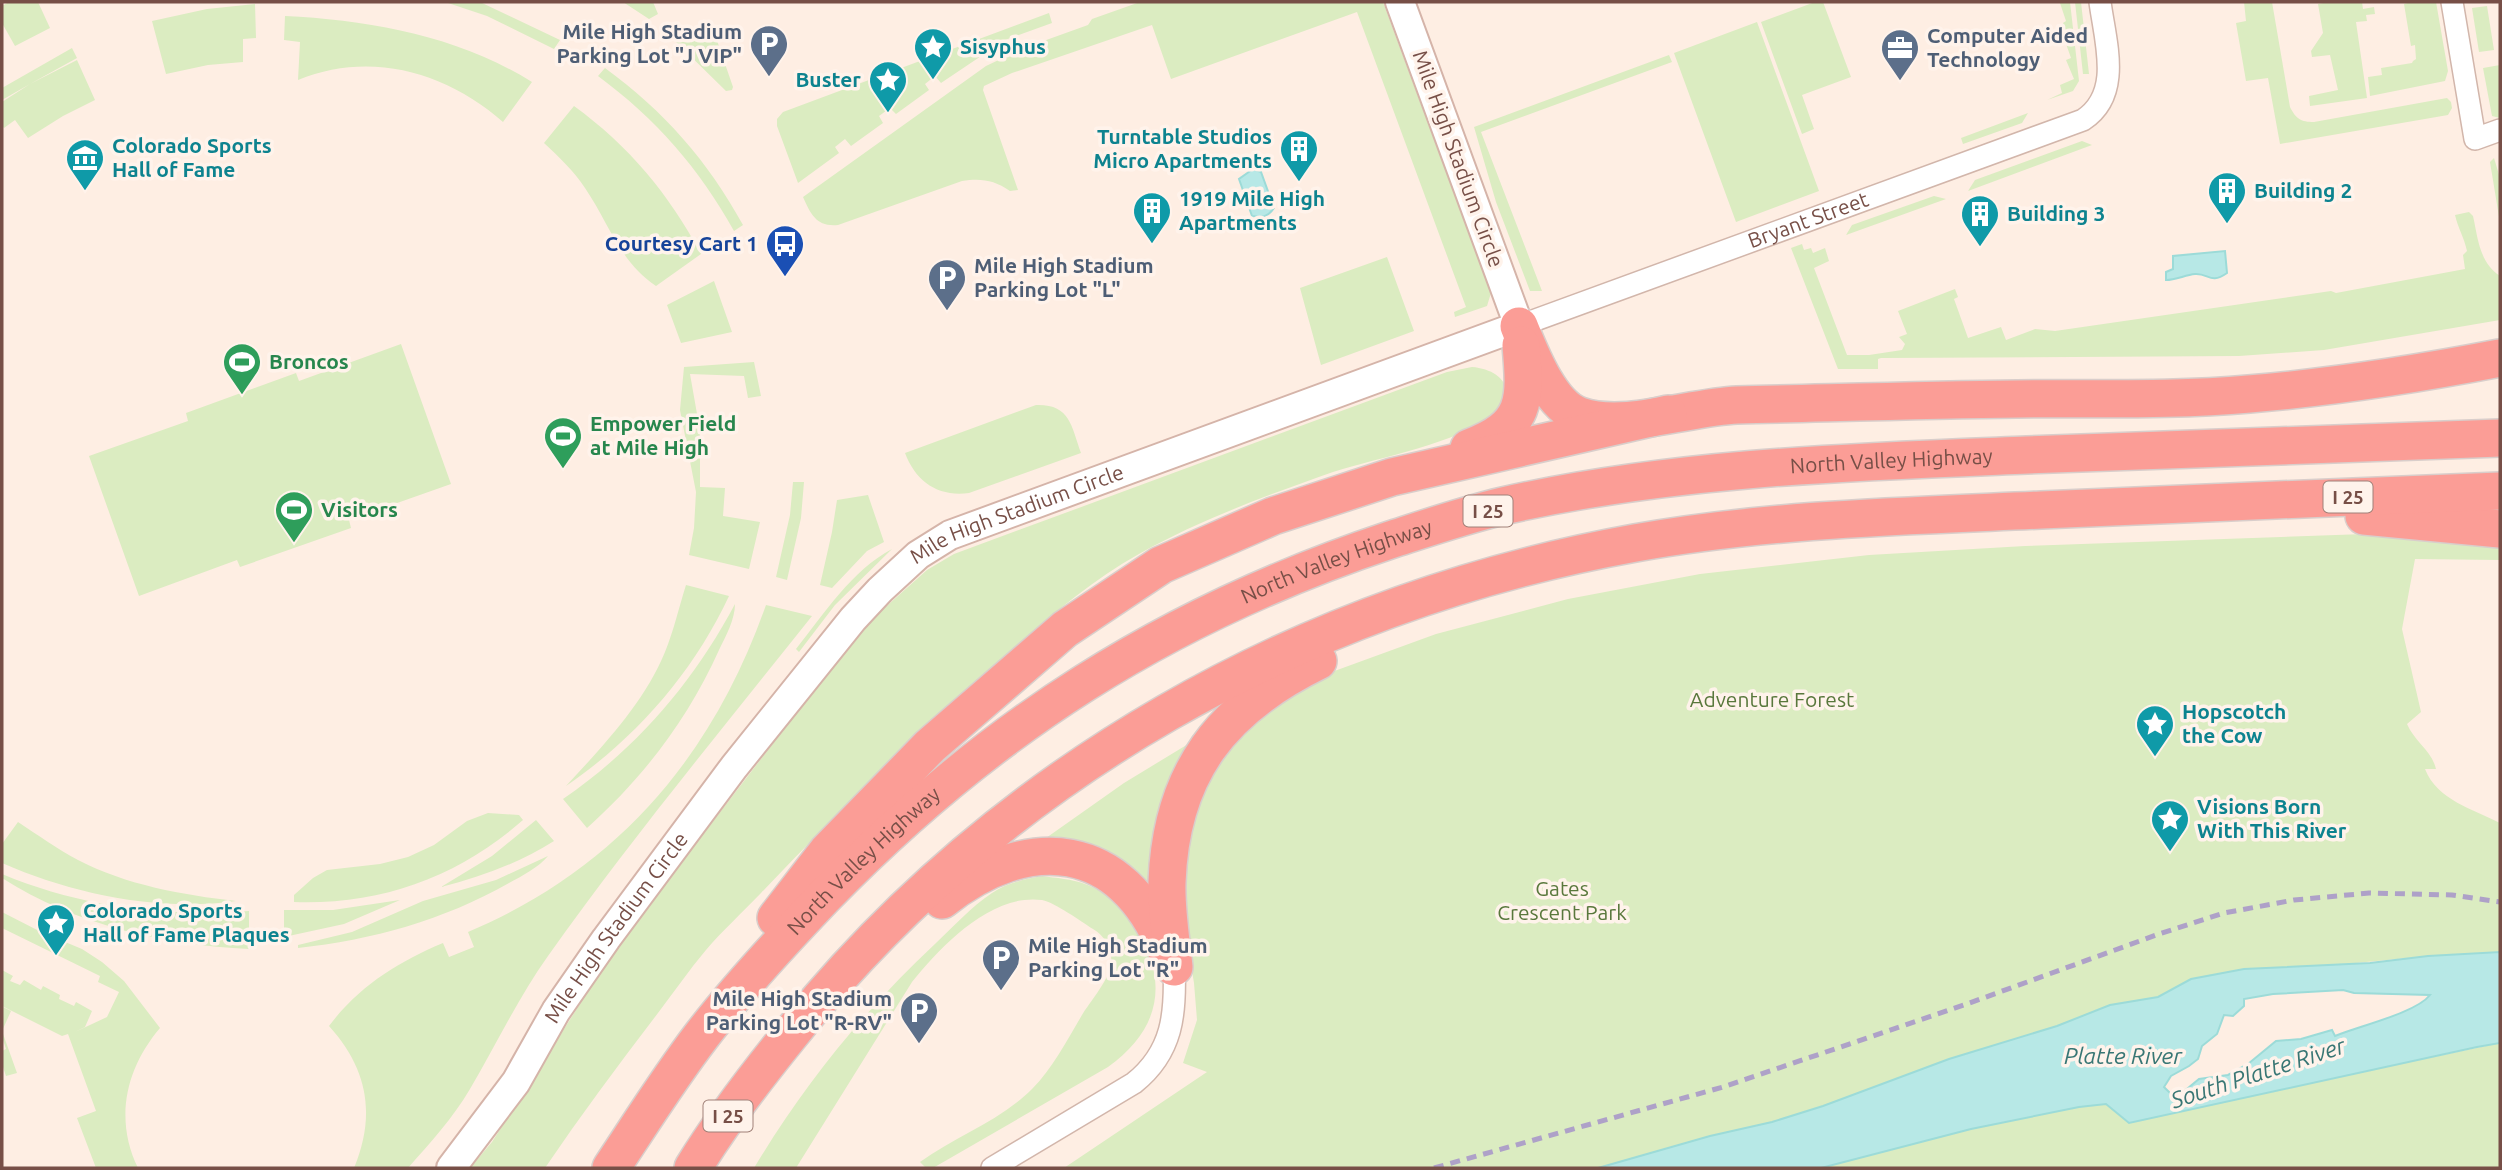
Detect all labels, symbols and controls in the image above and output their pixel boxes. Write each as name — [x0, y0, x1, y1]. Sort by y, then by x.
place label: Mile High Stadium Parking Lot "J VIP" — [556, 19, 742, 67]
parking icon: Mile High Stadium Parking Lot "J VIP" — [748, 23, 790, 78]
place label: Computer Aided Technology — [1927, 23, 2088, 71]
place icon: Sisyphus — [912, 26, 954, 81]
office icon: Computer Aided Technology — [1879, 27, 1921, 82]
place label: Sisyphus — [960, 34, 1046, 58]
street label: Mile High Stadium Circle — [1409, 47, 1509, 270]
place icon: Buster — [867, 59, 909, 114]
place label: Buster — [795, 67, 861, 91]
place label: Turntable Studios Micro Apartments — [1093, 124, 1272, 172]
building icon: Turntable Studios Micro Apartments — [1278, 128, 1320, 183]
place label: Colorado Sports Hall of Fame — [112, 133, 272, 181]
museum icon: Colorado Sports Hall of Fame — [64, 137, 106, 192]
building icon: Building 2 — [2206, 170, 2248, 225]
place label: Building 2 — [2254, 178, 2352, 202]
place label: 1919 Mile High Apartments — [1179, 186, 1325, 234]
street label: Bryant Street — [1744, 186, 1871, 252]
building icon: 1919 Mile High Apartments — [1131, 190, 1173, 245]
building icon: Building 3 — [1959, 193, 2001, 248]
place label: Building 3 — [2007, 201, 2105, 225]
bus stop icon: Courtesy Cart 1 — [764, 223, 806, 278]
place label: Courtesy Cart 1 — [605, 231, 758, 255]
place label: Mile High Stadium Parking Lot "L" — [974, 253, 1154, 301]
parking icon: Mile High Stadium Parking Lot "L" — [926, 257, 968, 312]
sports icon: Broncos — [221, 341, 263, 396]
place label: Broncos — [269, 349, 349, 373]
place label: Empower Field at Mile High — [590, 411, 736, 459]
sports icon: Empower Field at Mile High — [542, 415, 584, 470]
street label: North Valley Highway — [1789, 443, 1993, 477]
street label: Mile High Stadium Circle — [905, 459, 1127, 568]
road number: I 25 — [2324, 482, 2372, 512]
sports icon: Visitors — [273, 489, 315, 544]
road number: I 25 — [1464, 496, 1512, 526]
place label: Visitors — [321, 497, 398, 521]
street label: North Valley Highway — [1237, 514, 1435, 608]
park label: Adventure Forest — [1690, 687, 1854, 711]
place label: Hopscotch the Cow — [2182, 699, 2286, 747]
place icon: Hopscotch the Cow — [2134, 703, 2176, 758]
street label: North Valley Highway — [782, 781, 944, 939]
place label: Visions Born With This River — [2197, 794, 2347, 842]
place icon: Visions Born With This River — [2149, 798, 2191, 853]
street label: Mile High Stadium Circle — [539, 827, 692, 1027]
park label: Gates Crescent Park — [1497, 876, 1627, 924]
place label: Colorado Sports Hall of Fame Plaques — [83, 898, 290, 946]
place icon: Colorado Sports Hall of Fame Plaques — [35, 902, 77, 957]
place label: Mile High Stadium Parking Lot "R" — [1028, 933, 1208, 981]
parking icon: Mile High Stadium Parking Lot "R" — [980, 937, 1022, 992]
place label: Mile High Stadium Parking Lot "R-RV" — [706, 986, 892, 1034]
parking icon: Mile High Stadium Parking Lot "R-RV" — [898, 990, 940, 1045]
water label: South Platte River — [2167, 1032, 2349, 1113]
water label: Platte River — [2064, 1043, 2183, 1068]
road number: I 25 — [704, 1100, 752, 1132]

